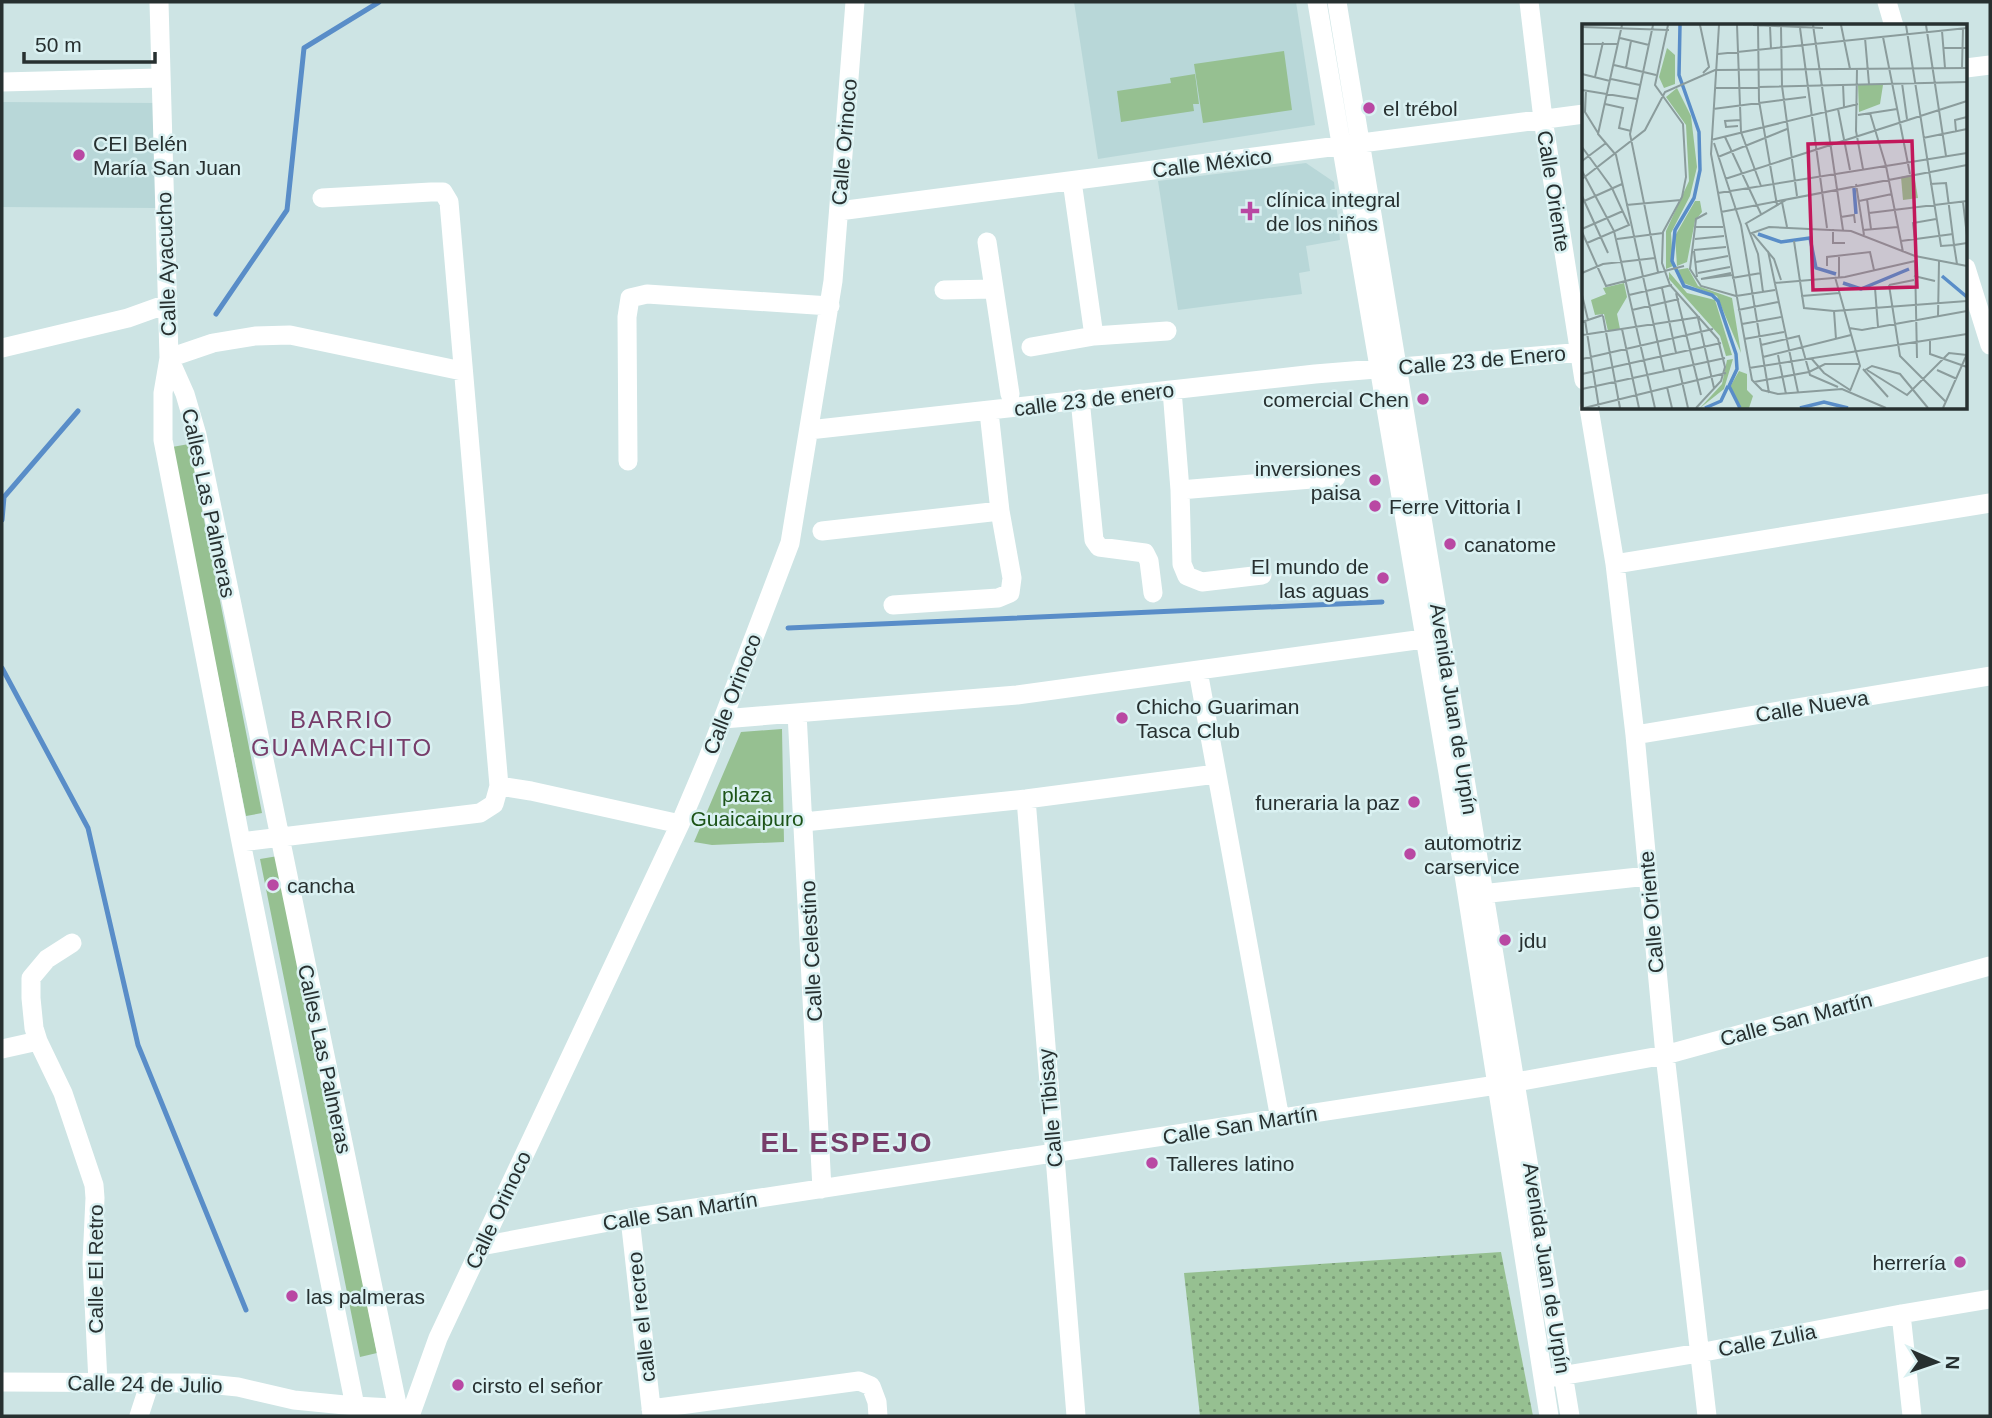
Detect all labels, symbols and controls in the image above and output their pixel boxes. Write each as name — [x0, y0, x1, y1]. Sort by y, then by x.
scale bar — [24, 21, 156, 65]
inset map — [1582, 24, 1968, 410]
text: 50 m — [35, 33, 82, 56]
street label: Calle Orinoco — [827, 78, 861, 206]
place label: el trébol — [1383, 97, 1458, 120]
marker: el trébol — [1361, 100, 1377, 116]
street label: Calle Oriente — [1533, 129, 1575, 253]
place label: CEI Belén María San Juan — [93, 132, 241, 179]
street label: Calle México — [1151, 144, 1273, 182]
marker: CEI Belén María San Juan — [71, 147, 87, 163]
place label: clínica integral de los niños — [1266, 188, 1400, 235]
street label: Calle Ayacucho — [152, 191, 180, 337]
marker: clínica integral de los niños — [1240, 201, 1260, 221]
street label: Calle 23 de Enero — [1397, 341, 1567, 379]
street label: calle 23 de enero — [1013, 378, 1175, 420]
place label: comercial Chen — [1263, 388, 1409, 411]
marker: comercial Chen — [1415, 391, 1431, 407]
street label: Calles Las Palmeras — [178, 406, 240, 600]
place label: inversiones paisa — [1255, 457, 1361, 504]
marker: inversiones paisa — [1367, 472, 1383, 488]
place label: Ferre Vittoria I — [1389, 495, 1522, 518]
marker: Ferre Vittoria I — [1367, 498, 1383, 514]
place label: canatome — [1464, 533, 1556, 556]
marker: canatome — [1442, 536, 1458, 552]
place label: El mundo de las aguas — [1251, 555, 1369, 602]
marker: El mundo de las aguas — [1375, 570, 1391, 586]
street label: Avenida Juan de Urpín — [1426, 602, 1482, 816]
street label: Calle Orinoco — [698, 630, 766, 758]
street label: Calle Nueva — [1754, 686, 1871, 726]
place label: Chicho Guariman Tasca Club — [1136, 695, 1299, 742]
district label: BARRIO GUAMACHITO — [251, 706, 433, 761]
marker: Chicho Guariman Tasca Club — [1114, 710, 1130, 726]
park label: plaza Guaicaipuro — [690, 783, 804, 830]
place label: funeraria la paz — [1255, 791, 1400, 814]
marker: funeraria la paz — [1406, 794, 1422, 810]
place label: automotriz carservice — [1424, 831, 1522, 878]
marker: automotriz carservice — [1402, 846, 1418, 862]
street label: Calle Oriente — [1634, 850, 1668, 974]
place label: cancha — [287, 874, 355, 897]
marker: cancha — [265, 877, 281, 893]
street label: Calle Celestino — [796, 880, 826, 1022]
place label: jdu — [1518, 929, 1547, 952]
marker: jdu — [1497, 932, 1513, 948]
street label: Calles Las Palmeras — [294, 962, 356, 1156]
street label: Calle San Martín — [1717, 988, 1875, 1050]
street label: Calle Tibisay — [1033, 1047, 1067, 1168]
street label: Calle San Martín — [1161, 1101, 1319, 1149]
district label: EL ESPEJO — [760, 1127, 934, 1158]
street label: Calle Orinoco — [461, 1147, 535, 1273]
place label: Talleres latino — [1166, 1152, 1294, 1175]
marker: Talleres latino — [1144, 1155, 1160, 1171]
street label: Avenida Juan de Urpín — [1519, 1161, 1575, 1375]
street label: Calle San Martín — [601, 1187, 759, 1235]
street label: Calle El Retro — [84, 1204, 107, 1334]
street label: calle el recreo — [623, 1251, 659, 1383]
place label: herrería — [1872, 1251, 1946, 1274]
marker: herrería — [1952, 1254, 1968, 1270]
place label: las palmeras — [306, 1285, 425, 1308]
marker: las palmeras — [284, 1288, 300, 1304]
street label: Calle Zulia — [1716, 1319, 1818, 1361]
north arrow — [1901, 1327, 1971, 1397]
text: N — [1942, 1355, 1963, 1370]
street label: Calle 24 de Julio — [67, 1371, 223, 1397]
place label: cirsto el señor — [472, 1374, 603, 1397]
marker: cirsto el señor — [450, 1377, 466, 1393]

